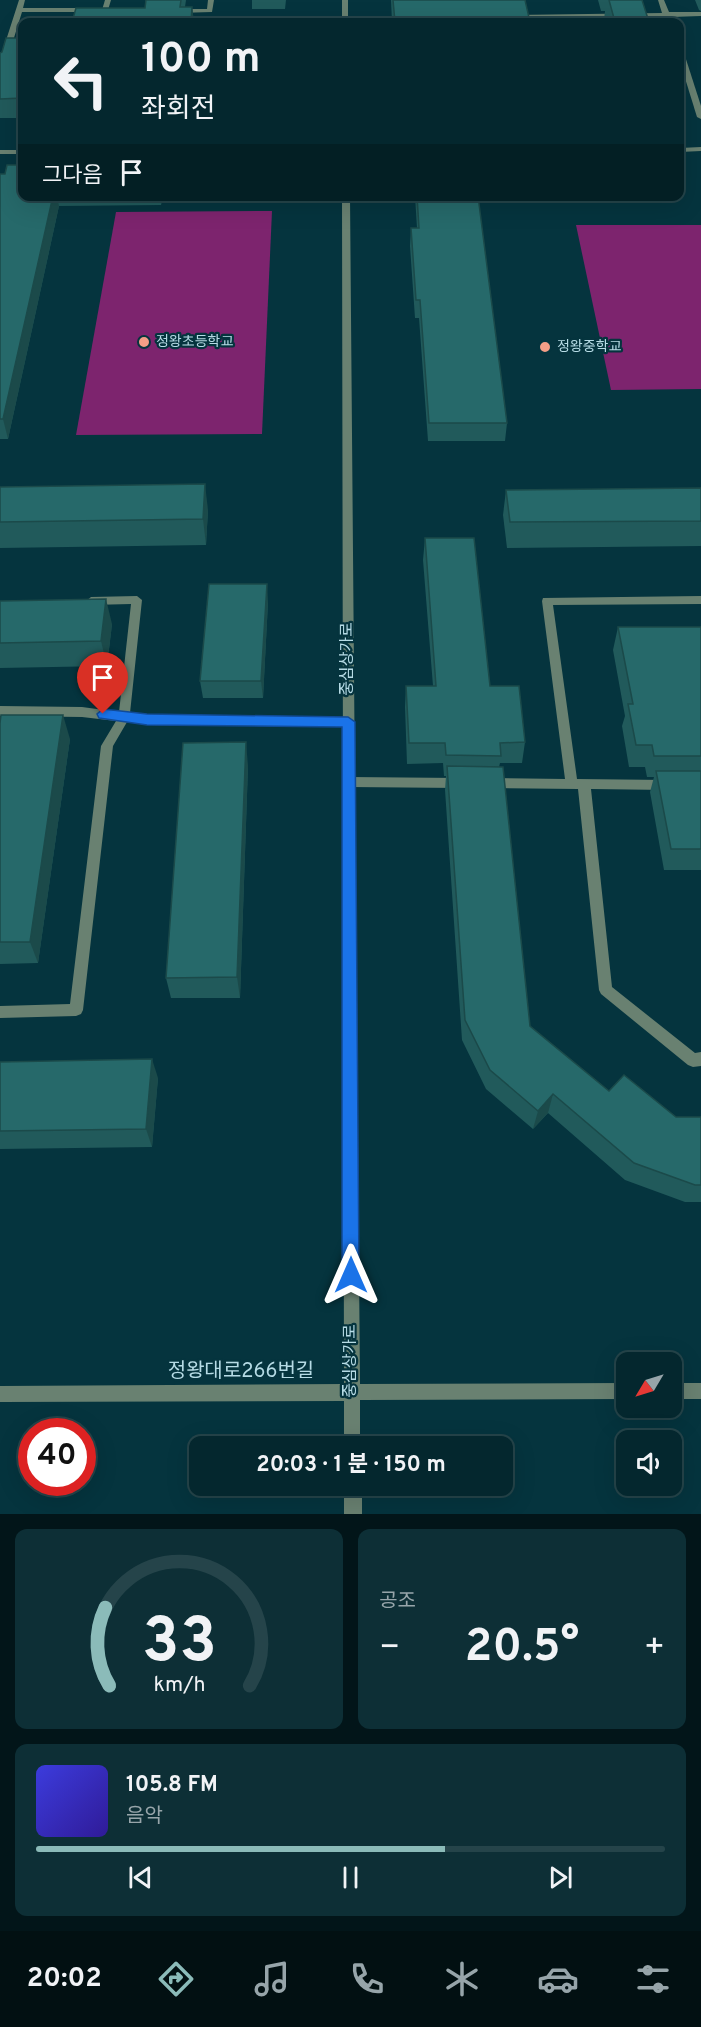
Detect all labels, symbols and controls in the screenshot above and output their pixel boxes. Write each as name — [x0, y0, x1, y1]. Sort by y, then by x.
text: 100 m — [141, 34, 260, 87]
icon: left — [42, 42, 120, 120]
text: 좌회전 — [141, 93, 216, 127]
icon: arrive — [115, 156, 148, 189]
text: 그다음 — [42, 163, 103, 190]
place label: 정왕초등학교 — [156, 333, 233, 351]
marker: 정왕초등학교 — [137, 335, 151, 349]
place label: 정왕중학교 — [557, 338, 622, 356]
marker: 정왕중학교 — [538, 340, 552, 354]
street label: 중심상가로 — [338, 622, 358, 696]
pin — [77, 652, 128, 714]
icon: arrive — [86, 661, 119, 694]
position arrow — [319, 1243, 383, 1307]
street label: 중심상가로 — [341, 1324, 361, 1398]
north arrow — [616, 1352, 682, 1418]
map controls — [616, 1352, 682, 1496]
street label: 정왕대로266번길 — [168, 1359, 314, 1385]
speed limit sign: 40 — [18, 1418, 96, 1496]
button: sound — [616, 1430, 682, 1496]
text: 20:03 · 1 분 · 150 m — [256, 1452, 446, 1479]
text: 공조 — [379, 1589, 416, 1615]
text: 33 — [142, 1605, 216, 1684]
text: 20.5° — [465, 1620, 579, 1677]
text: − — [379, 1628, 400, 1670]
text: + — [644, 1628, 665, 1670]
text: km/h — [153, 1672, 205, 1699]
text: 105.8 FM — [126, 1772, 218, 1799]
text: 음악 — [126, 1804, 163, 1830]
icon: previous — [124, 1861, 157, 1894]
icon: pause — [334, 1861, 367, 1894]
icon: next — [544, 1861, 577, 1894]
icon: directions — [155, 1958, 197, 2000]
icon: music — [251, 1958, 293, 2000]
icon: phone — [346, 1958, 388, 2000]
icon: climate — [441, 1958, 483, 2000]
icon: car — [537, 1958, 579, 2000]
icon: filters — [632, 1958, 674, 2000]
text: 20:02 — [27, 1962, 102, 1996]

